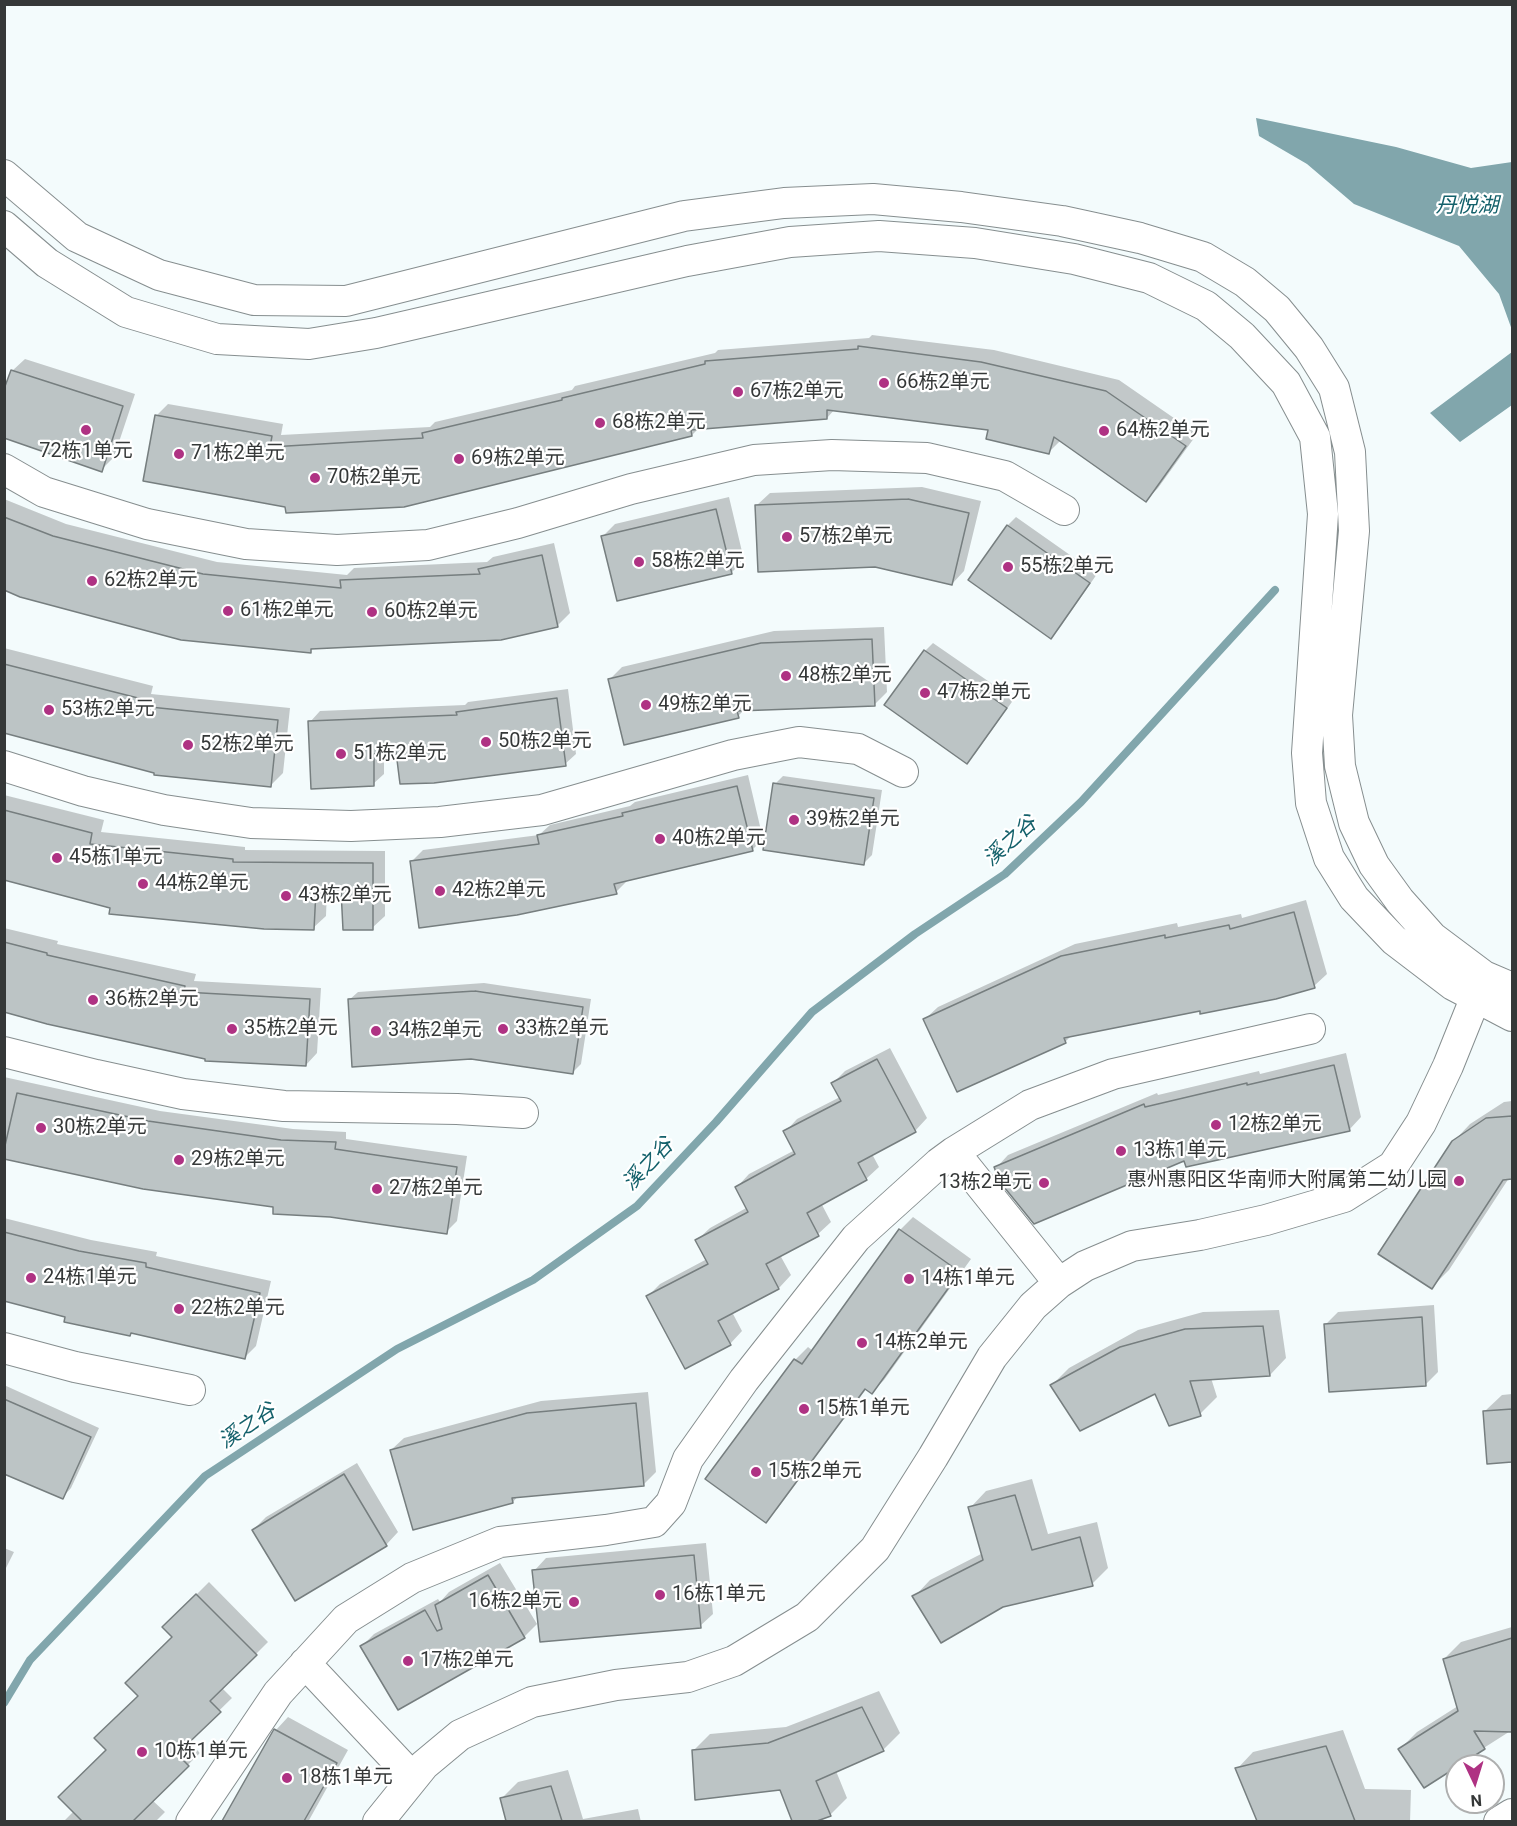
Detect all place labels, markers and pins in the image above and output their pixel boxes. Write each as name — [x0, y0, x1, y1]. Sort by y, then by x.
place label: 66栋2单元 — [896, 371, 990, 395]
marker: 66栋2单元 — [877, 376, 891, 390]
place label: 67栋2单元 — [750, 380, 844, 404]
marker: 67栋2单元 — [731, 385, 745, 399]
place label: 68栋2单元 — [612, 411, 706, 435]
marker: 68栋2单元 — [593, 416, 607, 430]
place label: 64栋2单元 — [1116, 419, 1210, 443]
marker: 72栋1单元 — [79, 423, 93, 437]
marker: 64栋2单元 — [1097, 424, 1111, 438]
place label: 72栋1单元 — [39, 440, 133, 464]
place label: 71栋2单元 — [191, 442, 285, 466]
marker: 71栋2单元 — [172, 447, 186, 461]
place label: 69栋2单元 — [471, 447, 565, 471]
marker: 69栋2单元 — [452, 452, 466, 466]
place label: 70栋2单元 — [327, 466, 421, 490]
marker: 70栋2单元 — [308, 471, 322, 485]
place label: 57栋2单元 — [799, 525, 893, 549]
marker: 57栋2单元 — [780, 530, 794, 544]
place label: 58栋2单元 — [651, 550, 745, 574]
marker: 58栋2单元 — [632, 555, 646, 569]
place label: 55栋2单元 — [1020, 555, 1114, 579]
marker: 55栋2单元 — [1001, 560, 1015, 574]
place label: 62栋2单元 — [104, 569, 198, 593]
marker: 62栋2单元 — [85, 574, 99, 588]
place label: 61栋2单元 — [240, 599, 334, 623]
place label: 60栋2单元 — [384, 600, 478, 624]
marker: 61栋2单元 — [221, 604, 235, 618]
marker: 60栋2单元 — [365, 605, 379, 619]
place label: 48栋2单元 — [798, 664, 892, 688]
marker: 48栋2单元 — [779, 669, 793, 683]
place label: 47栋2单元 — [937, 681, 1031, 705]
marker: 47栋2单元 — [918, 686, 932, 700]
place label: 49栋2单元 — [658, 693, 752, 717]
place label: 53栋2单元 — [61, 698, 155, 722]
marker: 49栋2单元 — [639, 698, 653, 712]
marker: 53栋2单元 — [42, 703, 56, 717]
place label: 50栋2单元 — [498, 730, 592, 754]
place label: 52栋2单元 — [200, 733, 294, 757]
marker: 50栋2单元 — [479, 735, 493, 749]
marker: 52栋2单元 — [181, 738, 195, 752]
place label: 51栋2单元 — [353, 742, 447, 766]
marker: 51栋2单元 — [334, 747, 348, 761]
place label: 39栋2单元 — [806, 808, 900, 832]
marker: 39栋2单元 — [787, 813, 801, 827]
place label: 40栋2单元 — [672, 827, 766, 851]
marker: 40栋2单元 — [653, 832, 667, 846]
place label: 45栋1单元 — [69, 846, 163, 870]
marker: 45栋1单元 — [50, 851, 64, 865]
place label: 44栋2单元 — [155, 872, 249, 896]
marker: 44栋2单元 — [136, 877, 150, 891]
place label: 42栋2单元 — [452, 879, 546, 903]
place label: 43栋2单元 — [298, 884, 392, 908]
marker: 42栋2单元 — [433, 884, 447, 898]
marker: 43栋2单元 — [279, 889, 293, 903]
place label: 36栋2单元 — [105, 988, 199, 1012]
marker: 36栋2单元 — [86, 993, 100, 1007]
place label: 35栋2单元 — [244, 1017, 338, 1041]
place label: 33栋2单元 — [515, 1017, 609, 1041]
place label: 34栋2单元 — [388, 1019, 482, 1043]
marker: 35栋2单元 — [225, 1022, 239, 1036]
marker: 33栋2单元 — [496, 1022, 510, 1036]
marker: 34栋2单元 — [369, 1024, 383, 1038]
place label: 12栋2单元 — [1228, 1113, 1322, 1137]
place label: 30栋2单元 — [53, 1116, 147, 1140]
marker: 12栋2单元 — [1209, 1118, 1223, 1132]
marker: 30栋2单元 — [34, 1121, 48, 1135]
place label: 13栋1单元 — [1133, 1139, 1227, 1163]
marker: 13栋1单元 — [1114, 1144, 1128, 1158]
place label: 29栋2单元 — [191, 1148, 285, 1172]
marker: 29栋2单元 — [172, 1153, 186, 1167]
place label: 惠州惠阳区华南师大附属第二幼儿园 — [1127, 1169, 1447, 1193]
place label: 13栋2单元 — [938, 1171, 1032, 1195]
marker: 惠州惠阳区华南师大附属第二幼儿园 — [1452, 1174, 1466, 1188]
marker: 13栋2单元 — [1037, 1176, 1051, 1190]
place label: 27栋2单元 — [389, 1177, 483, 1201]
marker: 27栋2单元 — [370, 1182, 384, 1196]
place label: 24栋1单元 — [43, 1266, 137, 1290]
place label: 14栋1单元 — [921, 1267, 1015, 1291]
marker: 24栋1单元 — [24, 1271, 38, 1285]
marker: 14栋1单元 — [902, 1272, 916, 1286]
place label: 22栋2单元 — [191, 1297, 285, 1321]
marker: 22栋2单元 — [172, 1302, 186, 1316]
place label: 14栋2单元 — [874, 1331, 968, 1355]
marker: 14栋2单元 — [855, 1336, 869, 1350]
place label: 15栋1单元 — [816, 1397, 910, 1421]
marker: 15栋1单元 — [797, 1402, 811, 1416]
place label: 15栋2单元 — [768, 1460, 862, 1484]
marker: 15栋2单元 — [749, 1465, 763, 1479]
place label: 16栋1单元 — [672, 1583, 766, 1607]
marker: 16栋1单元 — [653, 1588, 667, 1602]
place label: 16栋2单元 — [468, 1590, 562, 1614]
marker: 16栋2单元 — [567, 1595, 581, 1609]
place label: 17栋2单元 — [420, 1649, 514, 1673]
marker: 17栋2单元 — [401, 1654, 415, 1668]
place label: 10栋1单元 — [154, 1740, 248, 1764]
marker: 10栋1单元 — [135, 1745, 149, 1759]
place label: 18栋1单元 — [299, 1766, 393, 1790]
marker: 18栋1单元 — [280, 1771, 294, 1785]

